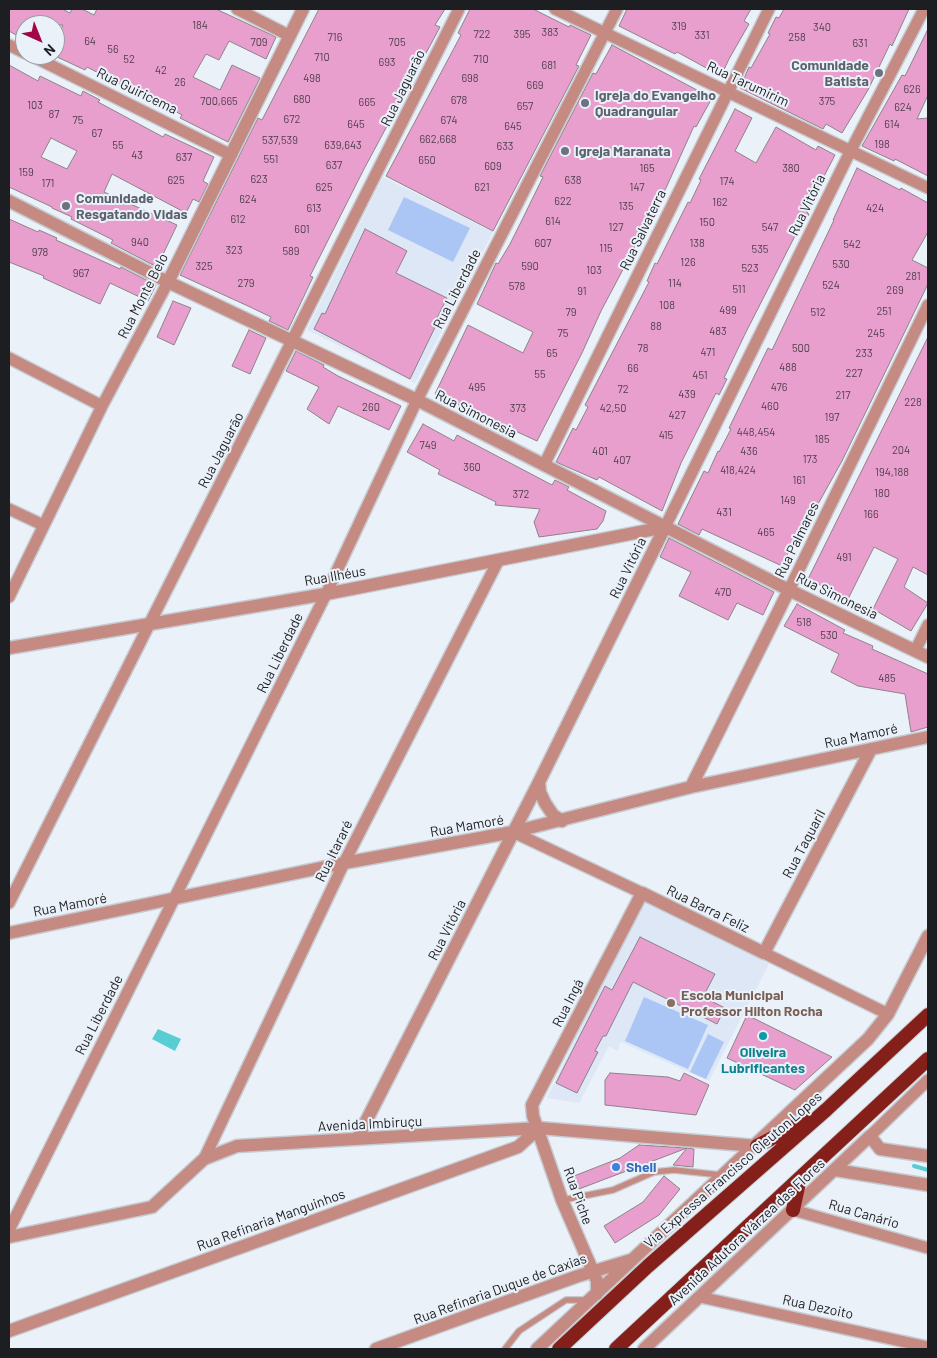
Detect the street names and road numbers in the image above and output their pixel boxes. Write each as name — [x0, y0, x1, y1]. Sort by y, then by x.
street label: Rua Jaguarão — [377, 47, 429, 129]
street label: Rua Tarumirim — [704, 58, 792, 110]
street label: Rua Guiricema — [94, 64, 180, 118]
street label: Rua Vitória — [785, 172, 829, 238]
street label: Rua Salvaterra — [616, 187, 670, 273]
street label: Rua Liberdade — [430, 246, 484, 332]
street label: Rua Monte Belo — [114, 251, 172, 341]
street label: Rua Simonesia — [432, 386, 520, 442]
street label: Rua Jaguarão — [195, 409, 247, 491]
street label: Rua Palmares — [771, 499, 823, 581]
street label: Rua Vitória — [606, 535, 650, 601]
street label: Rua Ilhéus — [303, 562, 367, 590]
street label: Rua Simonesia — [793, 569, 881, 623]
street label: Rua Liberdade — [253, 610, 307, 696]
street label: Rua Mamoré — [823, 720, 899, 752]
street label: Rua Taquaril — [779, 807, 829, 881]
street label: Rua Mamoré — [429, 811, 505, 841]
street label: Rua Itararé — [312, 817, 356, 885]
street label: Rua Barra Feliz — [664, 882, 752, 936]
street label: Rua Mamoré — [32, 890, 108, 920]
street label: Rua Vitória — [425, 897, 469, 963]
street label: Rua Liberdade — [72, 972, 126, 1058]
street label: Rua Ingá — [549, 976, 587, 1030]
street label: Via Expressa Francisco Cleuton Lopes — [641, 1088, 825, 1252]
street label: Avenida Imbiruçu — [317, 1113, 423, 1135]
street label: Avenida Adutora Várzea das Flores — [665, 1155, 829, 1309]
street label: Rua Piche — [560, 1165, 596, 1227]
street label: Rua Refinaria Manguinhos — [195, 1185, 347, 1255]
street label: Rua Canário — [827, 1196, 901, 1232]
street label: Rua Refinaria Duque de Caxias — [411, 1250, 589, 1328]
street label: Rua Dezoito — [781, 1291, 855, 1323]

